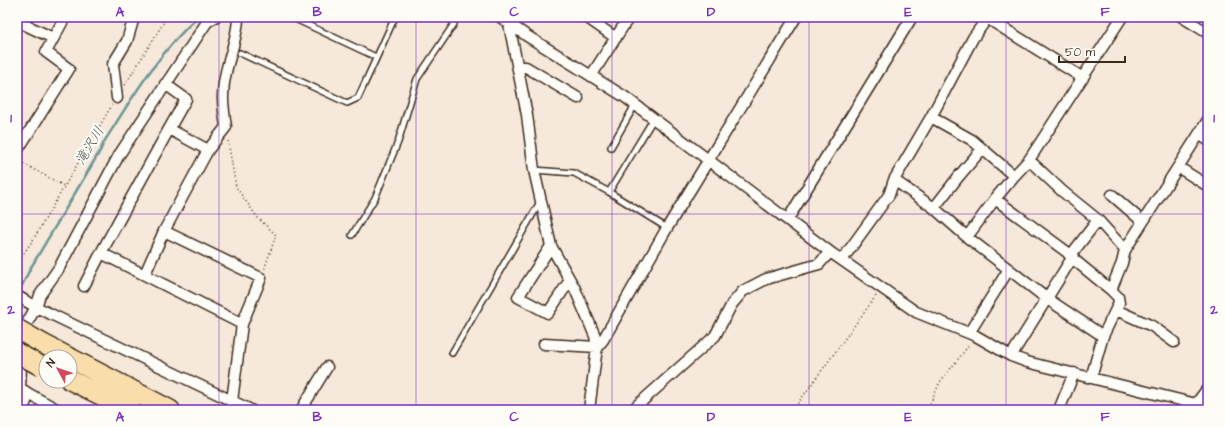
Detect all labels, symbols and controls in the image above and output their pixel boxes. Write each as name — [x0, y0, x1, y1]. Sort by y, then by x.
text: A — [116, 3, 125, 21]
text: B — [312, 3, 322, 21]
text: C — [509, 3, 519, 21]
text: D — [707, 3, 716, 21]
text: E — [904, 3, 912, 21]
text: F — [1100, 3, 1110, 21]
scale bar — [1059, 38, 1125, 64]
text: 50 m — [1065, 44, 1096, 61]
text: 1 — [10, 109, 12, 127]
text: 1 — [1213, 109, 1215, 127]
water label: 滝沢川 — [71, 123, 109, 169]
text: 2 — [6, 301, 15, 319]
text: 2 — [1209, 301, 1218, 319]
north arrow — [38, 349, 78, 389]
text: N — [43, 355, 59, 370]
text: A — [116, 408, 125, 426]
text: B — [312, 408, 322, 426]
text: C — [509, 408, 519, 426]
text: D — [707, 408, 716, 426]
text: E — [904, 408, 912, 426]
text: F — [1100, 408, 1110, 426]

